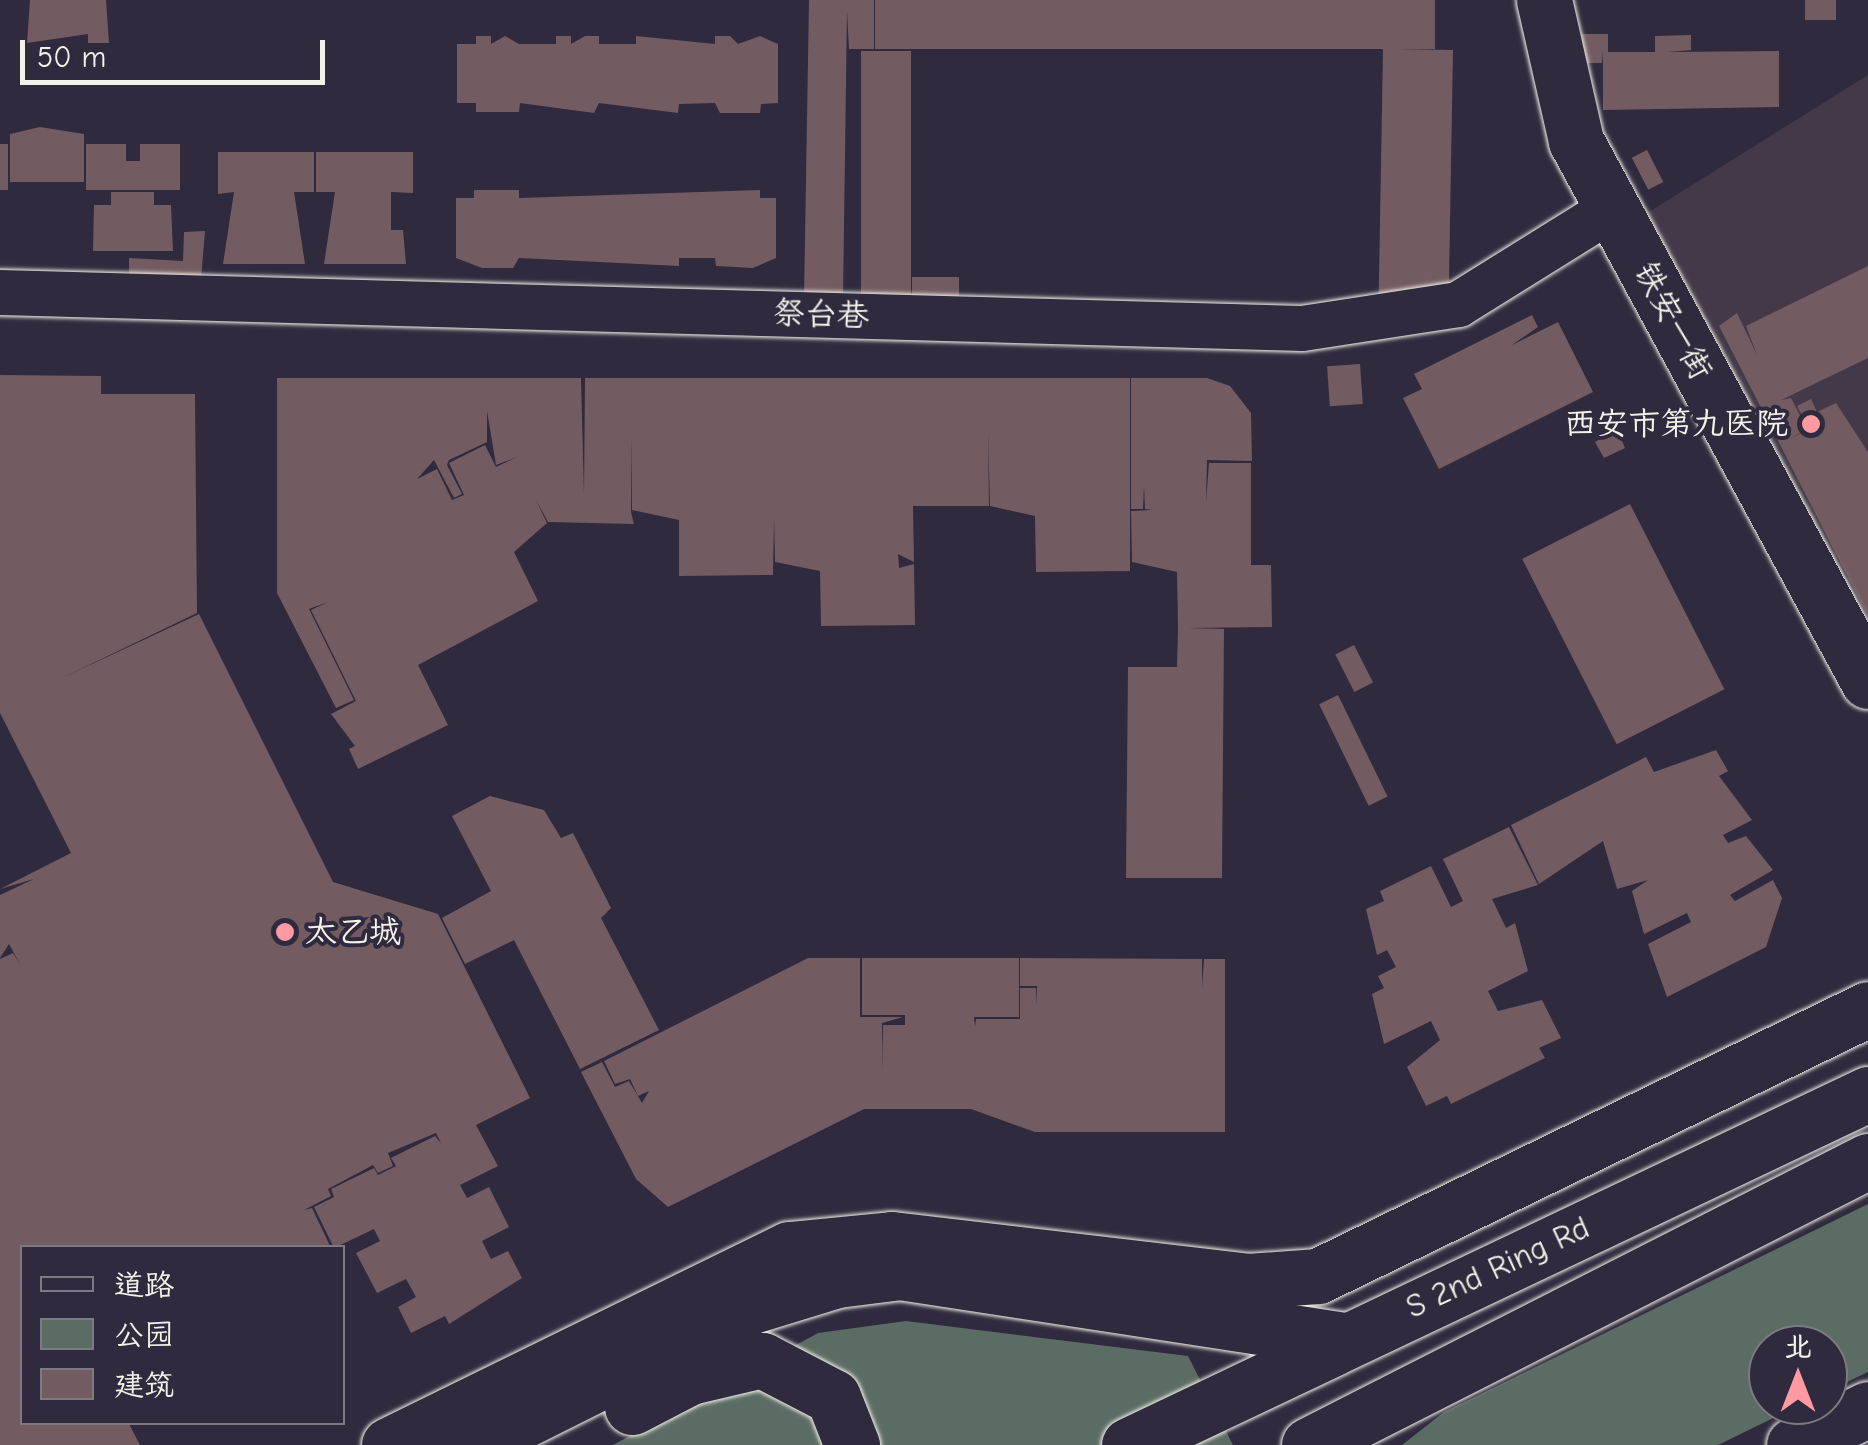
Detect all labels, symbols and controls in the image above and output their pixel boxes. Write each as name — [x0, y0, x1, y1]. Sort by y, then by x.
scale bar — [25, 20, 330, 82]
text: 50 m — [37, 40, 106, 75]
street label: 铁安一街 — [1626, 255, 1720, 387]
street label: 祭台巷 — [772, 294, 870, 336]
place label: 西安市第九医院 — [1564, 405, 1788, 443]
marker: 西安市第九医院 — [1798, 411, 1824, 437]
place label: 太乙城 — [305, 913, 401, 951]
marker: 太乙城 — [274, 921, 296, 943]
street label: S 2nd Ring Rd — [1400, 1209, 1596, 1327]
legend — [20, 1245, 345, 1425]
text: 道路 — [114, 1268, 174, 1303]
text: 公园 — [114, 1318, 174, 1353]
north arrow — [1748, 1325, 1848, 1425]
text: 北 — [1784, 1331, 1812, 1363]
text: 建筑 — [114, 1368, 174, 1403]

